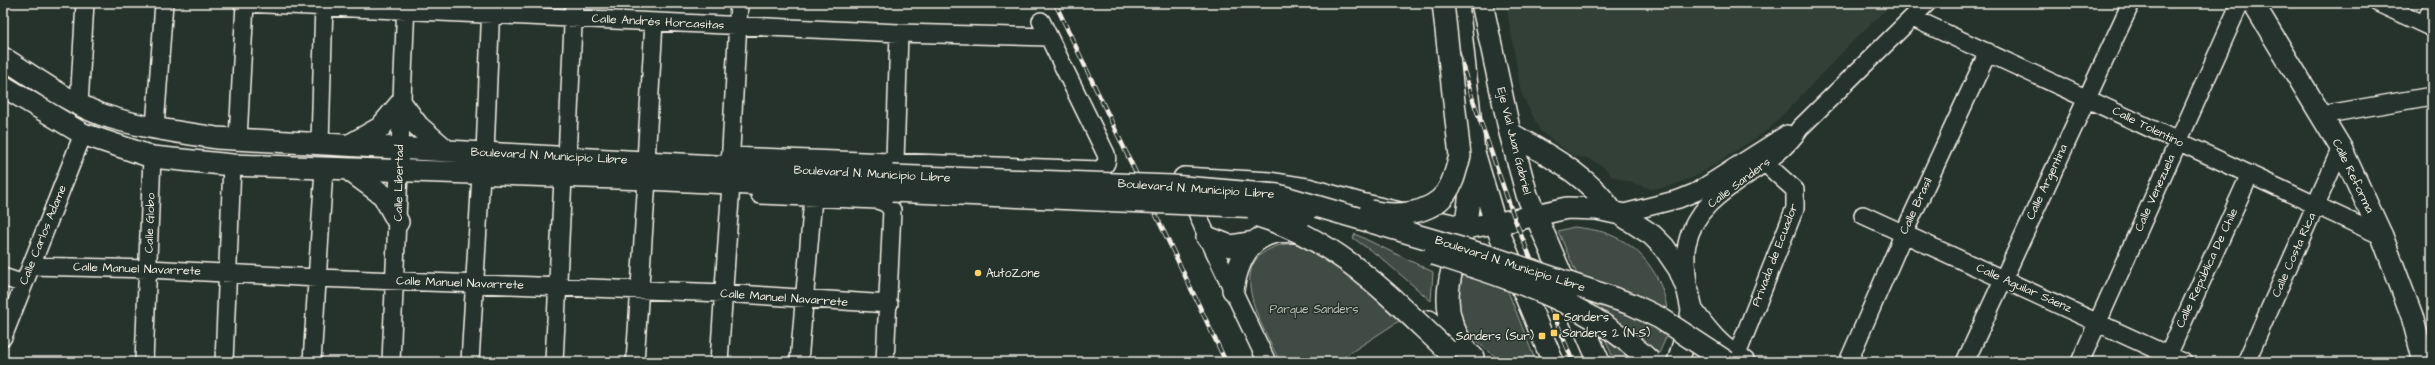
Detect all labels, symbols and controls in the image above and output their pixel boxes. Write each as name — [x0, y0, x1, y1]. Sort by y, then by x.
street label: Calle Andrés Horcasitas — [591, 10, 725, 34]
street label: Eje Vial Juan Gabriel — [1492, 86, 1536, 197]
street label: Calle Tolentino — [2109, 102, 2187, 152]
street label: Calle Reforma — [2328, 136, 2378, 216]
street label: Calle Argentina — [2022, 142, 2073, 223]
street label: Boulevard N. Municipio Libre — [470, 143, 628, 169]
street label: Calle Libertad — [390, 144, 408, 222]
street label: Calle Venezuela — [2130, 152, 2180, 234]
street label: Calle Sanders — [1704, 154, 1774, 212]
street label: Boulevard N. Municipio Libre — [793, 161, 951, 187]
street label: Boulevard N. Municipio Libre — [1117, 175, 1275, 203]
street label: Calle Brasil — [1895, 175, 1937, 237]
street label: Calle Carlos Adame — [15, 182, 71, 287]
street label: Calle Globo — [140, 192, 160, 253]
street label: Privada de Ecuador — [1747, 201, 1803, 309]
street label: Calle República De Chile — [2172, 205, 2242, 331]
street label: Calle Costa Rica — [2268, 210, 2320, 300]
street label: Boulevard N. Municipio Libre — [1433, 232, 1588, 296]
street label: Calle Manuel Navarrete — [73, 258, 202, 280]
street label: Calle Aguilar Sáenz — [1973, 259, 2075, 318]
place label: AutoZone — [986, 265, 1041, 282]
marker: AutoZone — [973, 268, 983, 278]
street label: Calle Manuel Navarrete — [396, 272, 525, 294]
street label: Calle Manuel Navarrete — [720, 285, 849, 311]
park label: Parque Sanders — [1269, 301, 1359, 318]
place label: Sanders — [1564, 309, 1609, 326]
marker: Sanders — [1551, 312, 1561, 322]
place label: Sanders 2 (N-S) — [1562, 325, 1650, 342]
place label: Sanders (Sur) — [1456, 328, 1534, 345]
marker: Sanders 2 (N-S) — [1549, 328, 1559, 338]
marker: Sanders (Sur) — [1537, 331, 1547, 341]

